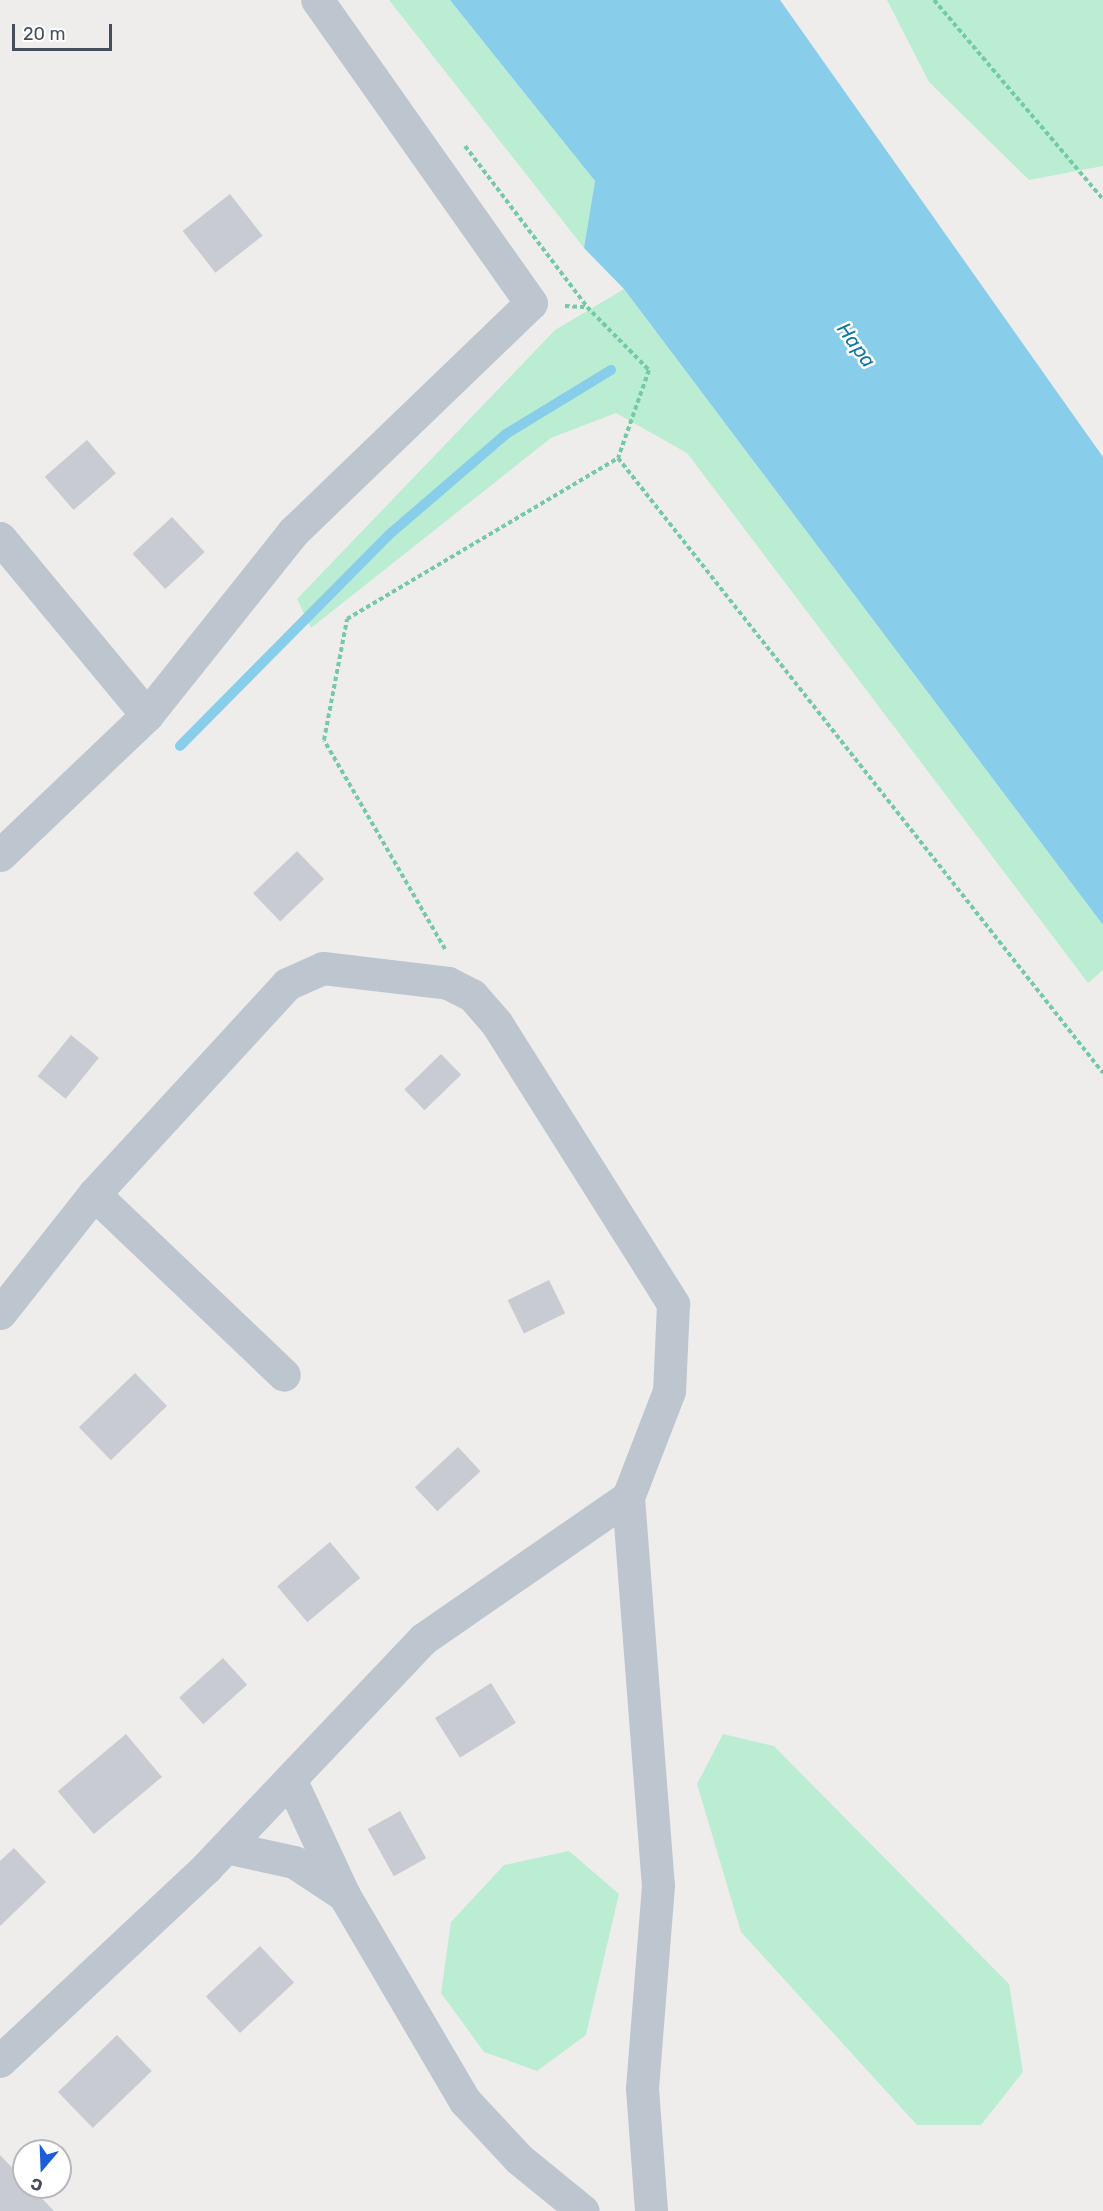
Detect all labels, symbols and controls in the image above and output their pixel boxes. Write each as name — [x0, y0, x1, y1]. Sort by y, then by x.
scale bar — [15, 12, 116, 50]
text: 20 m — [23, 23, 65, 45]
water label: Нара — [832, 318, 880, 372]
north arrow — [12, 2139, 72, 2199]
text: С — [28, 2174, 45, 2195]

